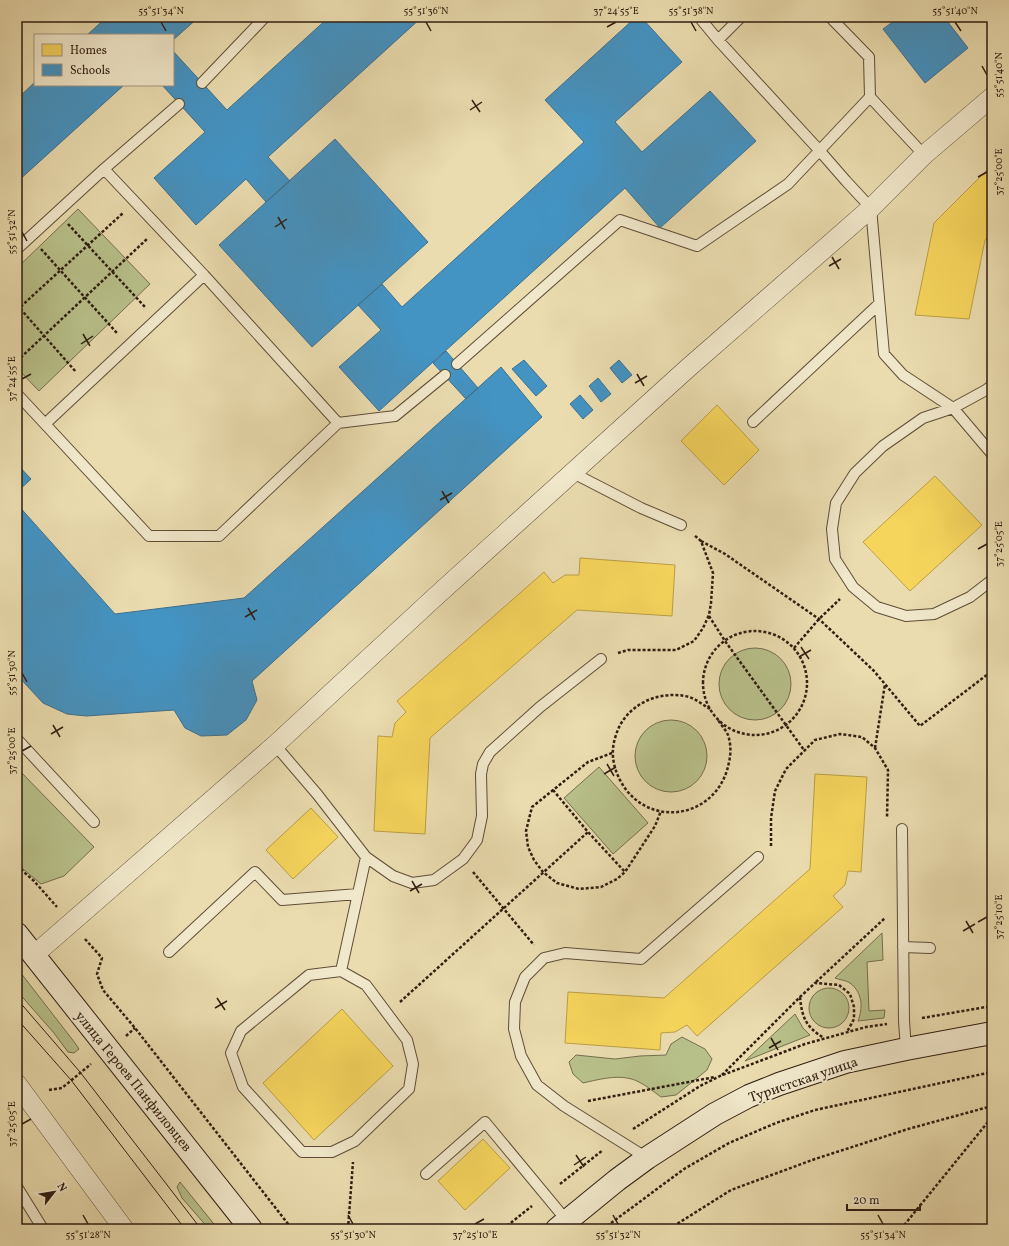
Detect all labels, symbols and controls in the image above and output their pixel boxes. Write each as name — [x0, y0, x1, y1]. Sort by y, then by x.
text: 55°51'34"N — [138, 4, 184, 18]
text: 55°51'36"N — [403, 4, 449, 18]
text: 37°24'55"E — [593, 4, 639, 18]
text: 55°51'38"N — [668, 4, 714, 18]
text: 55°51'40"N — [932, 4, 978, 18]
legend — [34, 34, 174, 86]
text: Homes — [70, 43, 107, 59]
text: 55°51'40"N — [992, 52, 1006, 98]
text: Schools — [70, 63, 110, 79]
text: 37°25'00"E — [992, 148, 1006, 196]
text: 55°51'32"N — [5, 209, 19, 255]
text: 37°24'55"E — [5, 356, 19, 402]
text: 37°25'05"E — [992, 521, 1006, 567]
text: 55°51'30"N — [5, 650, 19, 696]
text: 37°25'00"E — [5, 727, 19, 775]
text: 37°25'10"E — [992, 895, 1006, 939]
street label: улица Героев Панфиловцев — [70, 1008, 196, 1156]
street label: Туристская улица — [746, 1053, 861, 1108]
text: 37°25'05"E — [5, 1101, 19, 1147]
north arrow — [34, 1172, 74, 1212]
text: N — [53, 1180, 70, 1195]
scale bar — [847, 1186, 920, 1212]
text: 20 m — [853, 1193, 880, 1209]
text: 55°51'28"N — [65, 1228, 111, 1242]
text: 55°51'30"N — [330, 1228, 376, 1242]
text: 37°25'10"E — [453, 1228, 497, 1242]
text: 55°51'32"N — [595, 1228, 641, 1242]
text: 55°51'34"N — [860, 1228, 906, 1242]

